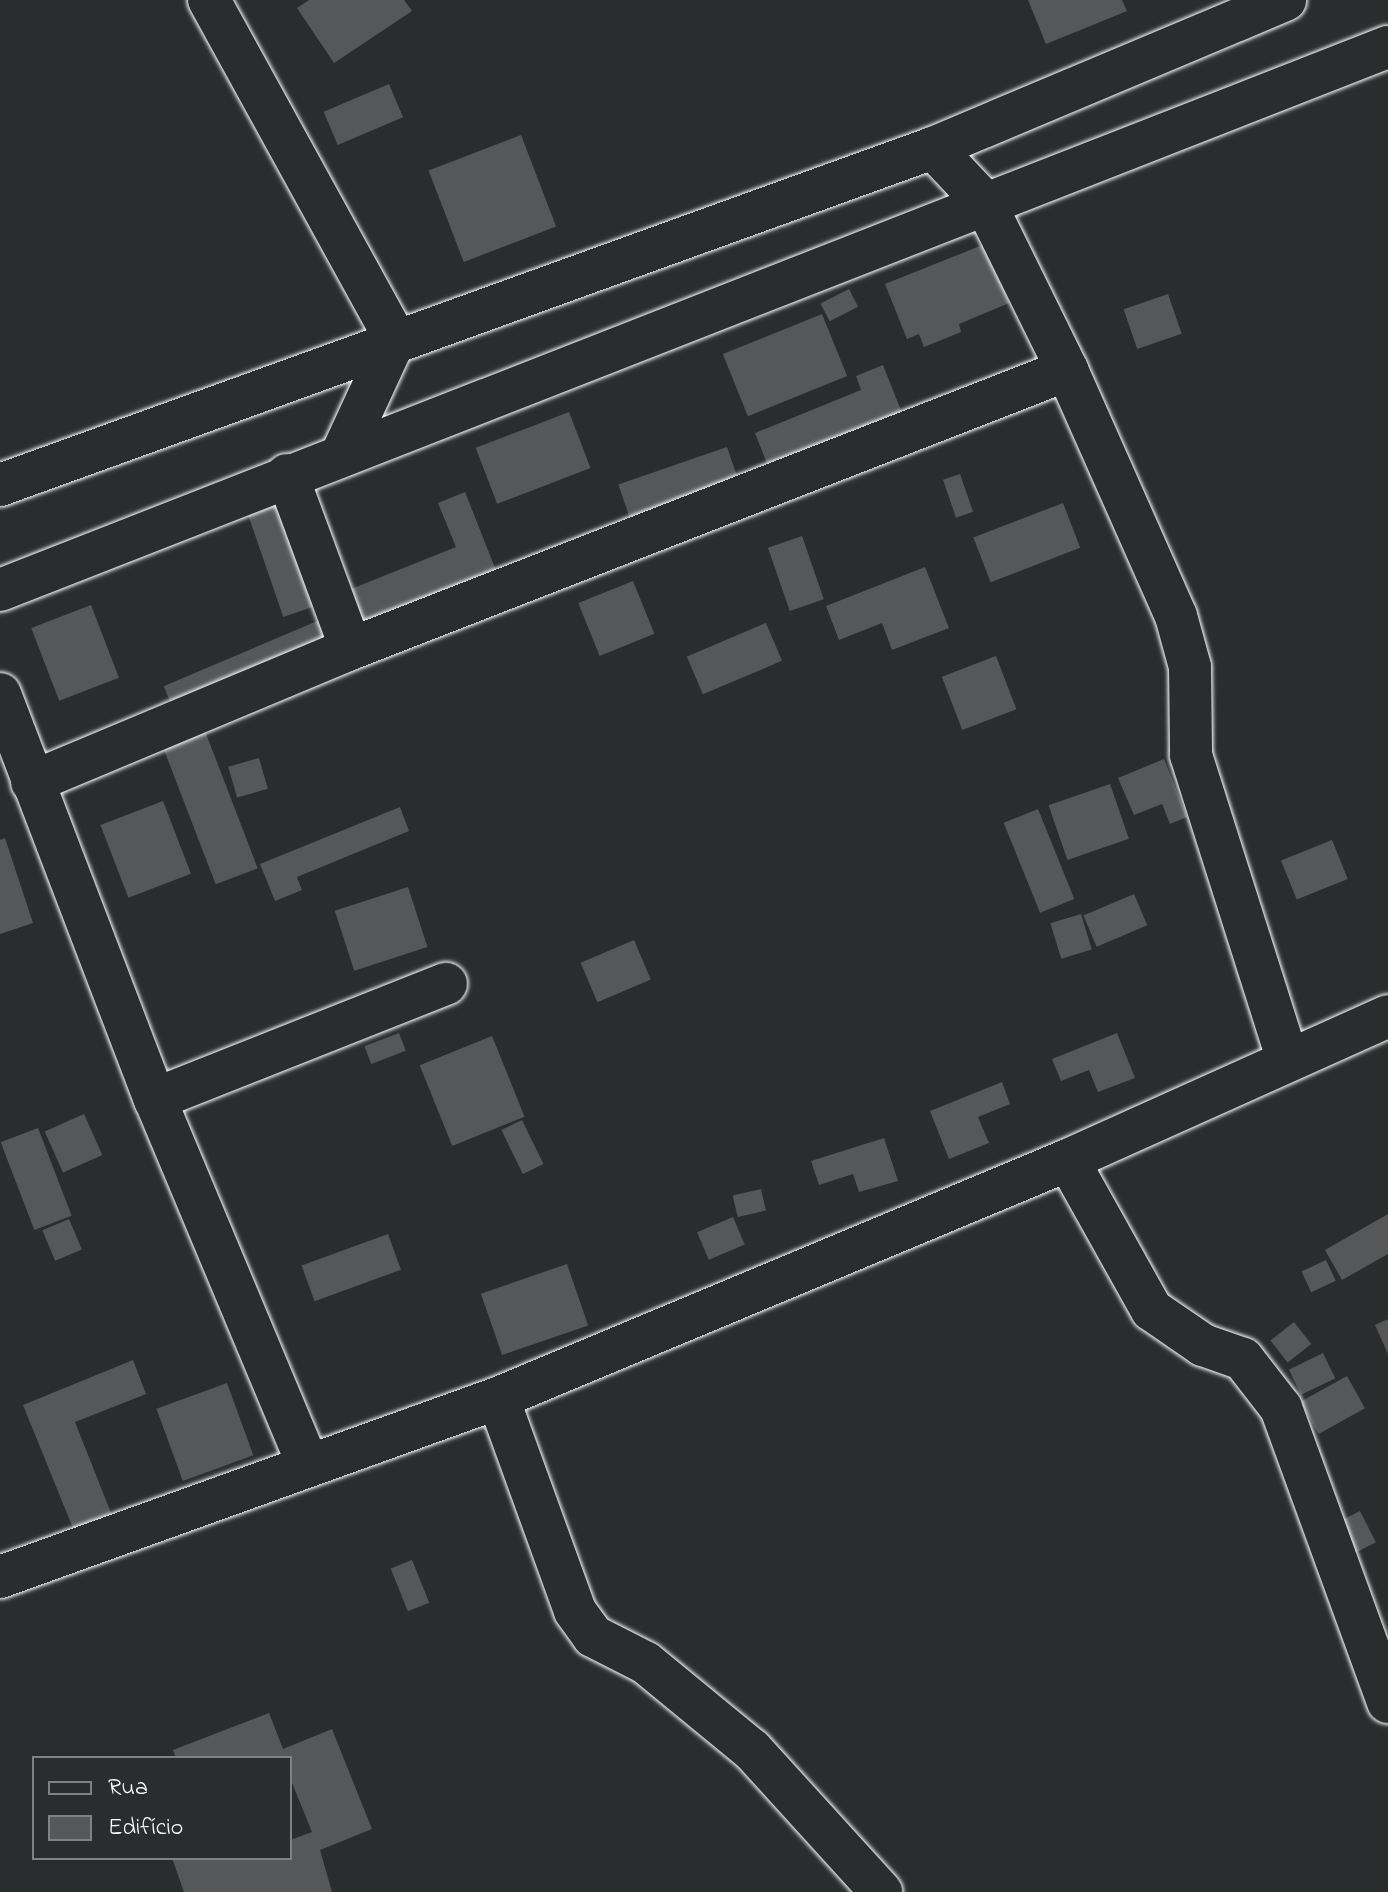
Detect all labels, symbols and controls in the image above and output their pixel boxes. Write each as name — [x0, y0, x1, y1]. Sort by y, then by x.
legend — [32, 1756, 292, 1860]
text: Rua — [108, 1771, 148, 1806]
text: Edifício — [108, 1811, 183, 1846]

